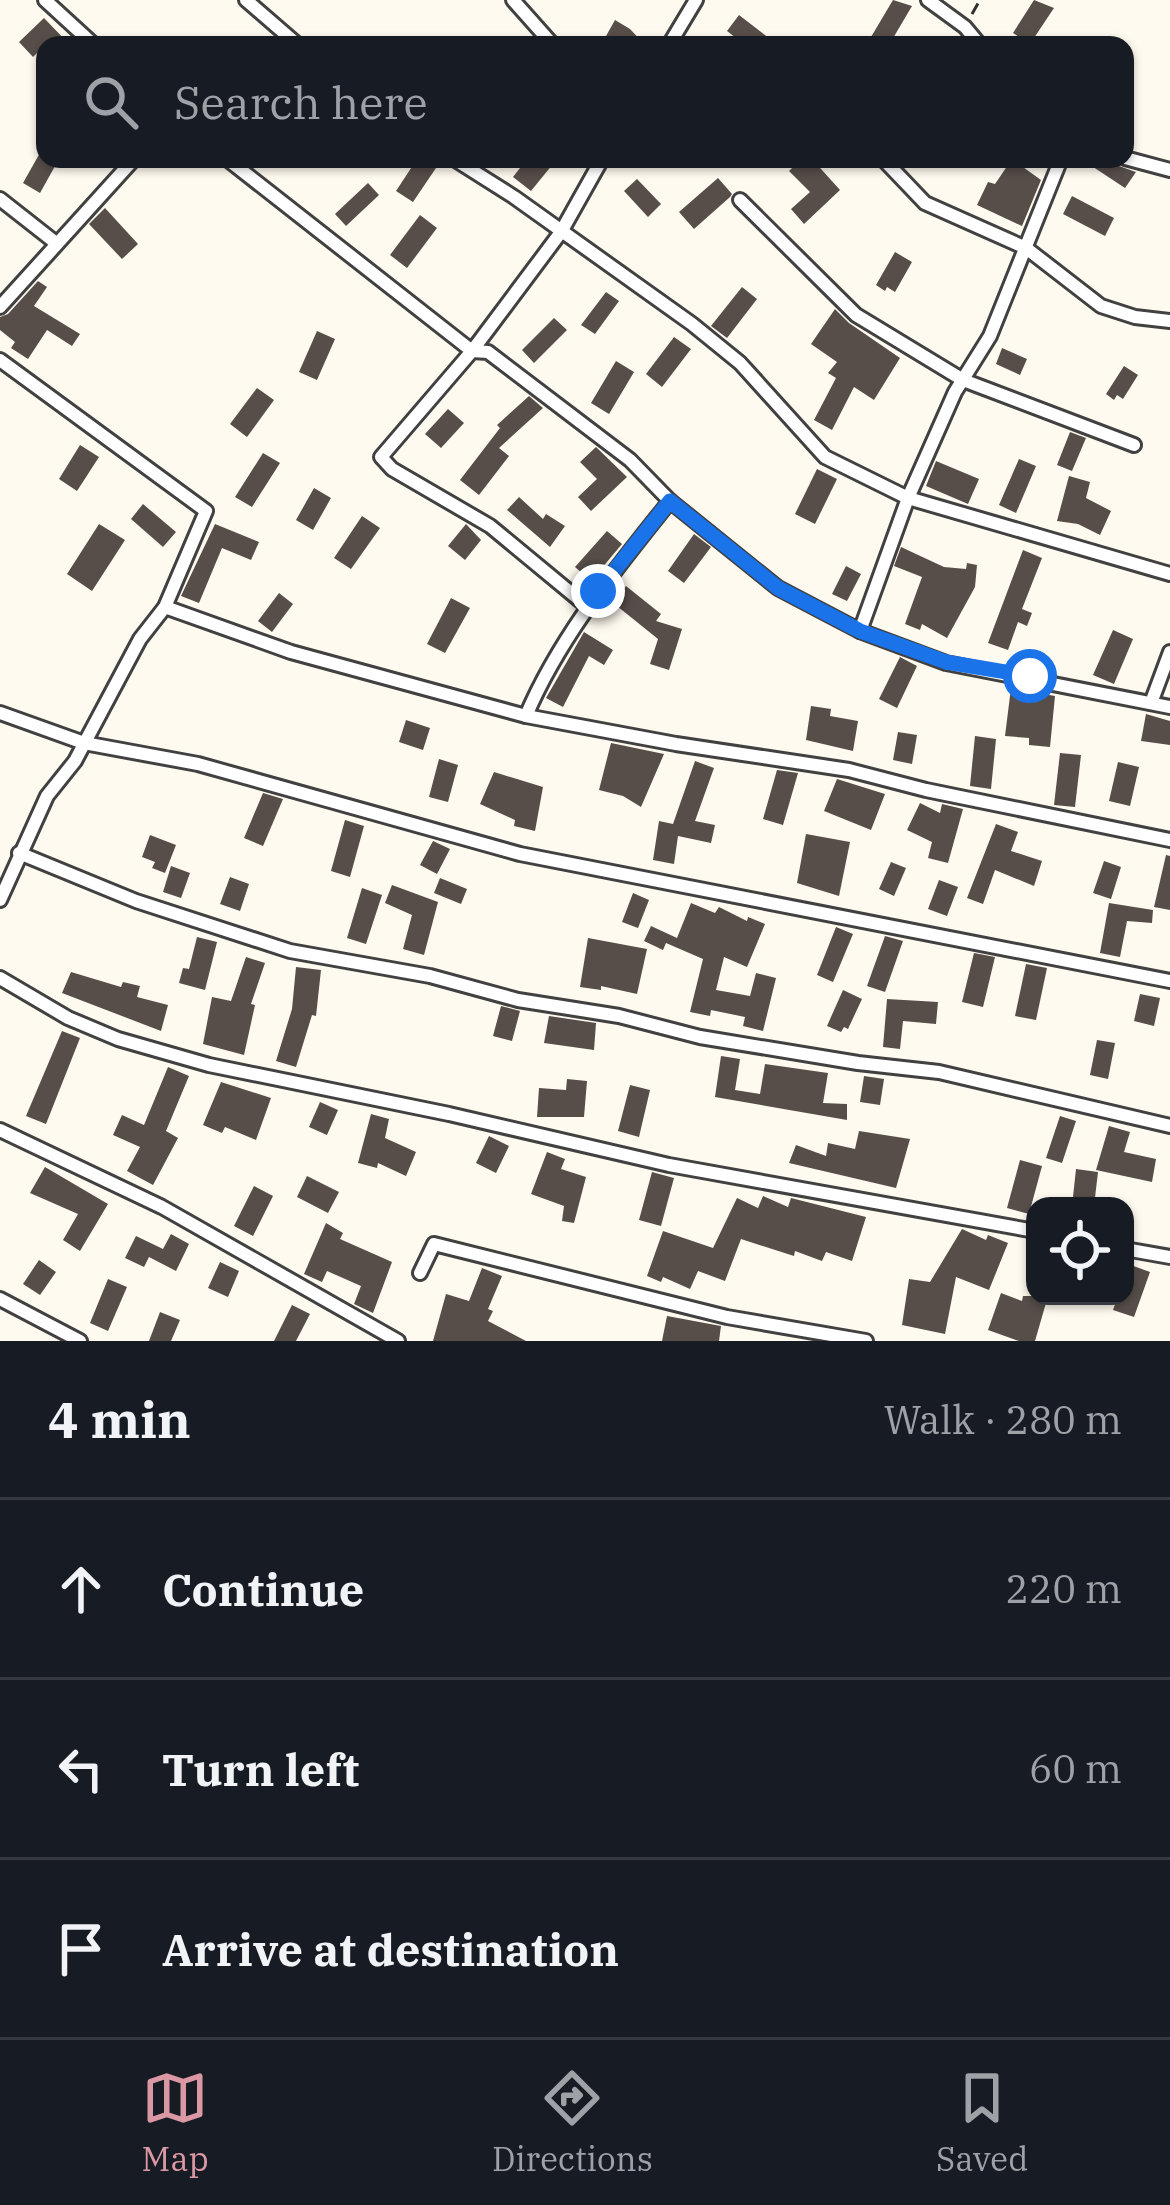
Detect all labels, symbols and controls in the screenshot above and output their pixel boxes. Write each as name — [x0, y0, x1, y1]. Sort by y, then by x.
search box — [36, 36, 1134, 168]
icon: search — [78, 69, 144, 135]
text: Search here — [174, 73, 428, 131]
route end — [571, 564, 625, 618]
route start — [1003, 649, 1057, 703]
map controls — [1026, 1197, 1134, 1305]
button: locate — [1026, 1197, 1134, 1305]
text: 4 min — [48, 1386, 191, 1452]
text: Walk · 280 m — [884, 1394, 1122, 1445]
icon: ahead — [48, 1556, 114, 1622]
text: Continue — [162, 1560, 364, 1618]
text: 220 m — [1006, 1563, 1122, 1614]
icon: left — [48, 1736, 114, 1802]
text: Turn left — [162, 1740, 359, 1798]
text: 60 m — [1029, 1743, 1122, 1794]
icon: arrive — [48, 1916, 114, 1982]
text: Arrive at destination — [162, 1920, 619, 1978]
tab: Map — [142, 2065, 209, 2180]
tab: Directions — [492, 2065, 653, 2180]
tab: Saved — [936, 2065, 1028, 2180]

